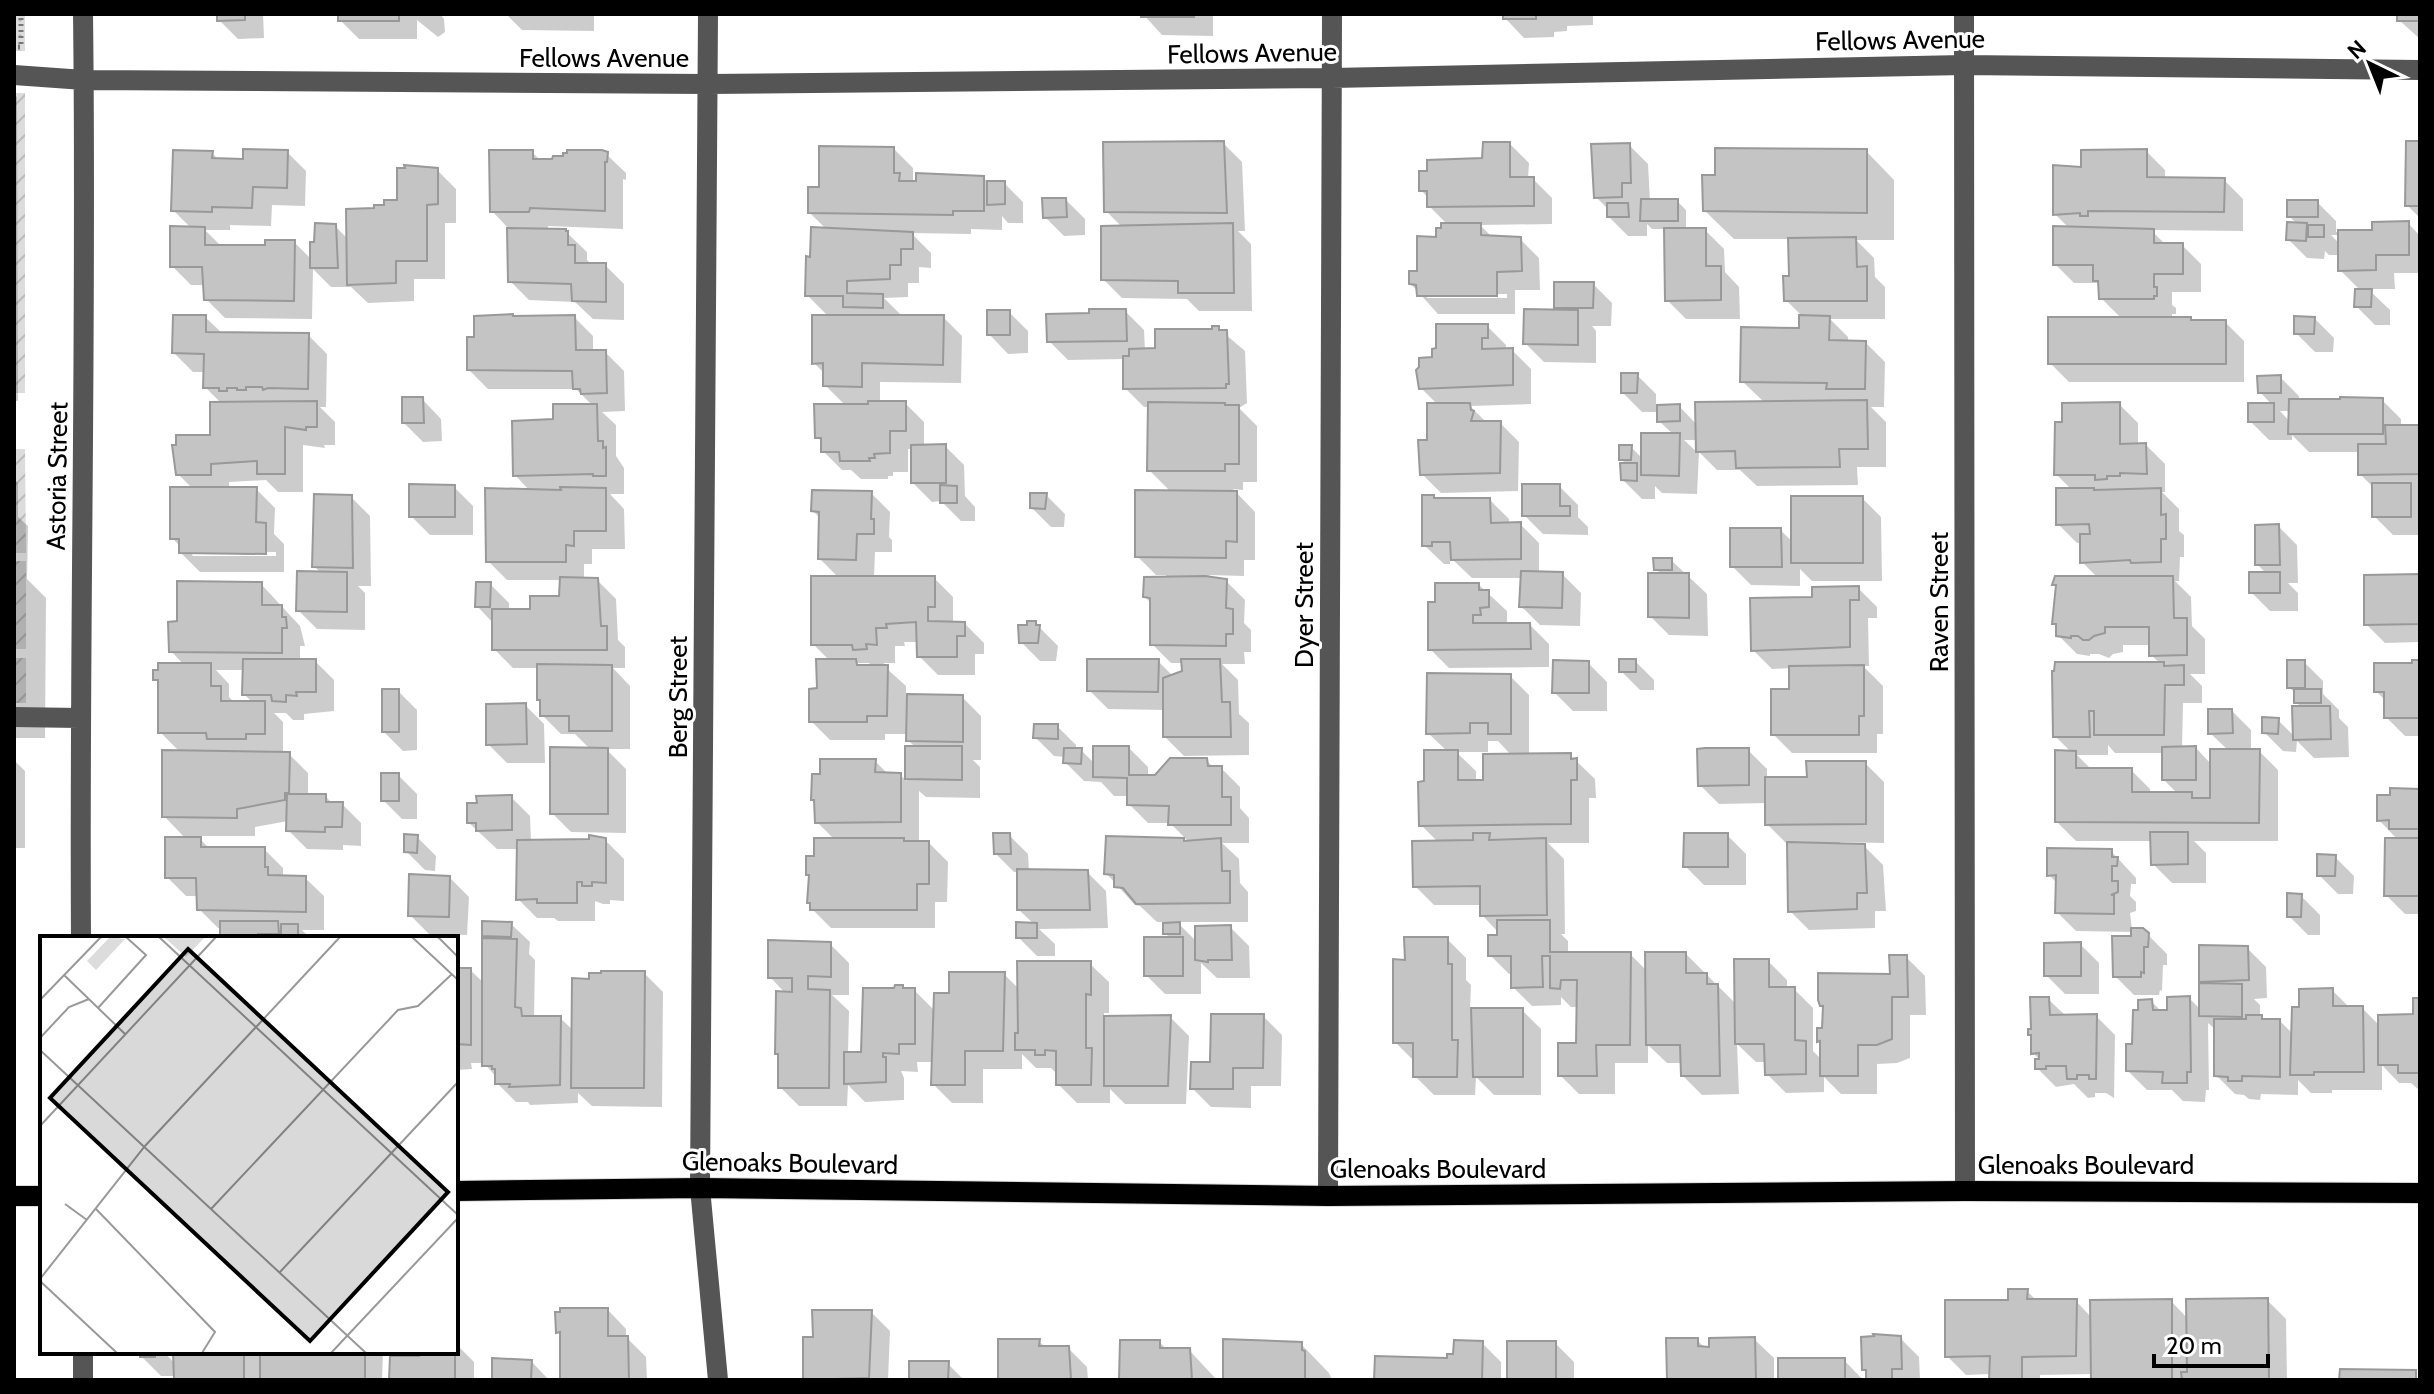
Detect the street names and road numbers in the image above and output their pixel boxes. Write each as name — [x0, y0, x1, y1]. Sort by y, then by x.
street label: Fellows Avenue — [1815, 23, 1985, 57]
street label: Fellows Avenue — [1167, 36, 1337, 70]
street label: Fellows Avenue — [519, 42, 689, 74]
street label: Astoria Street — [40, 401, 74, 551]
street label: Raven Street — [1923, 531, 1955, 672]
street label: Dyer Street — [1288, 542, 1320, 668]
street label: Berg Street — [662, 636, 694, 758]
street label: Glenoaks Boulevard — [682, 1145, 898, 1181]
street label: Glenoaks Boulevard — [1978, 1149, 2194, 1181]
street label: Glenoaks Boulevard — [1330, 1153, 1546, 1185]

